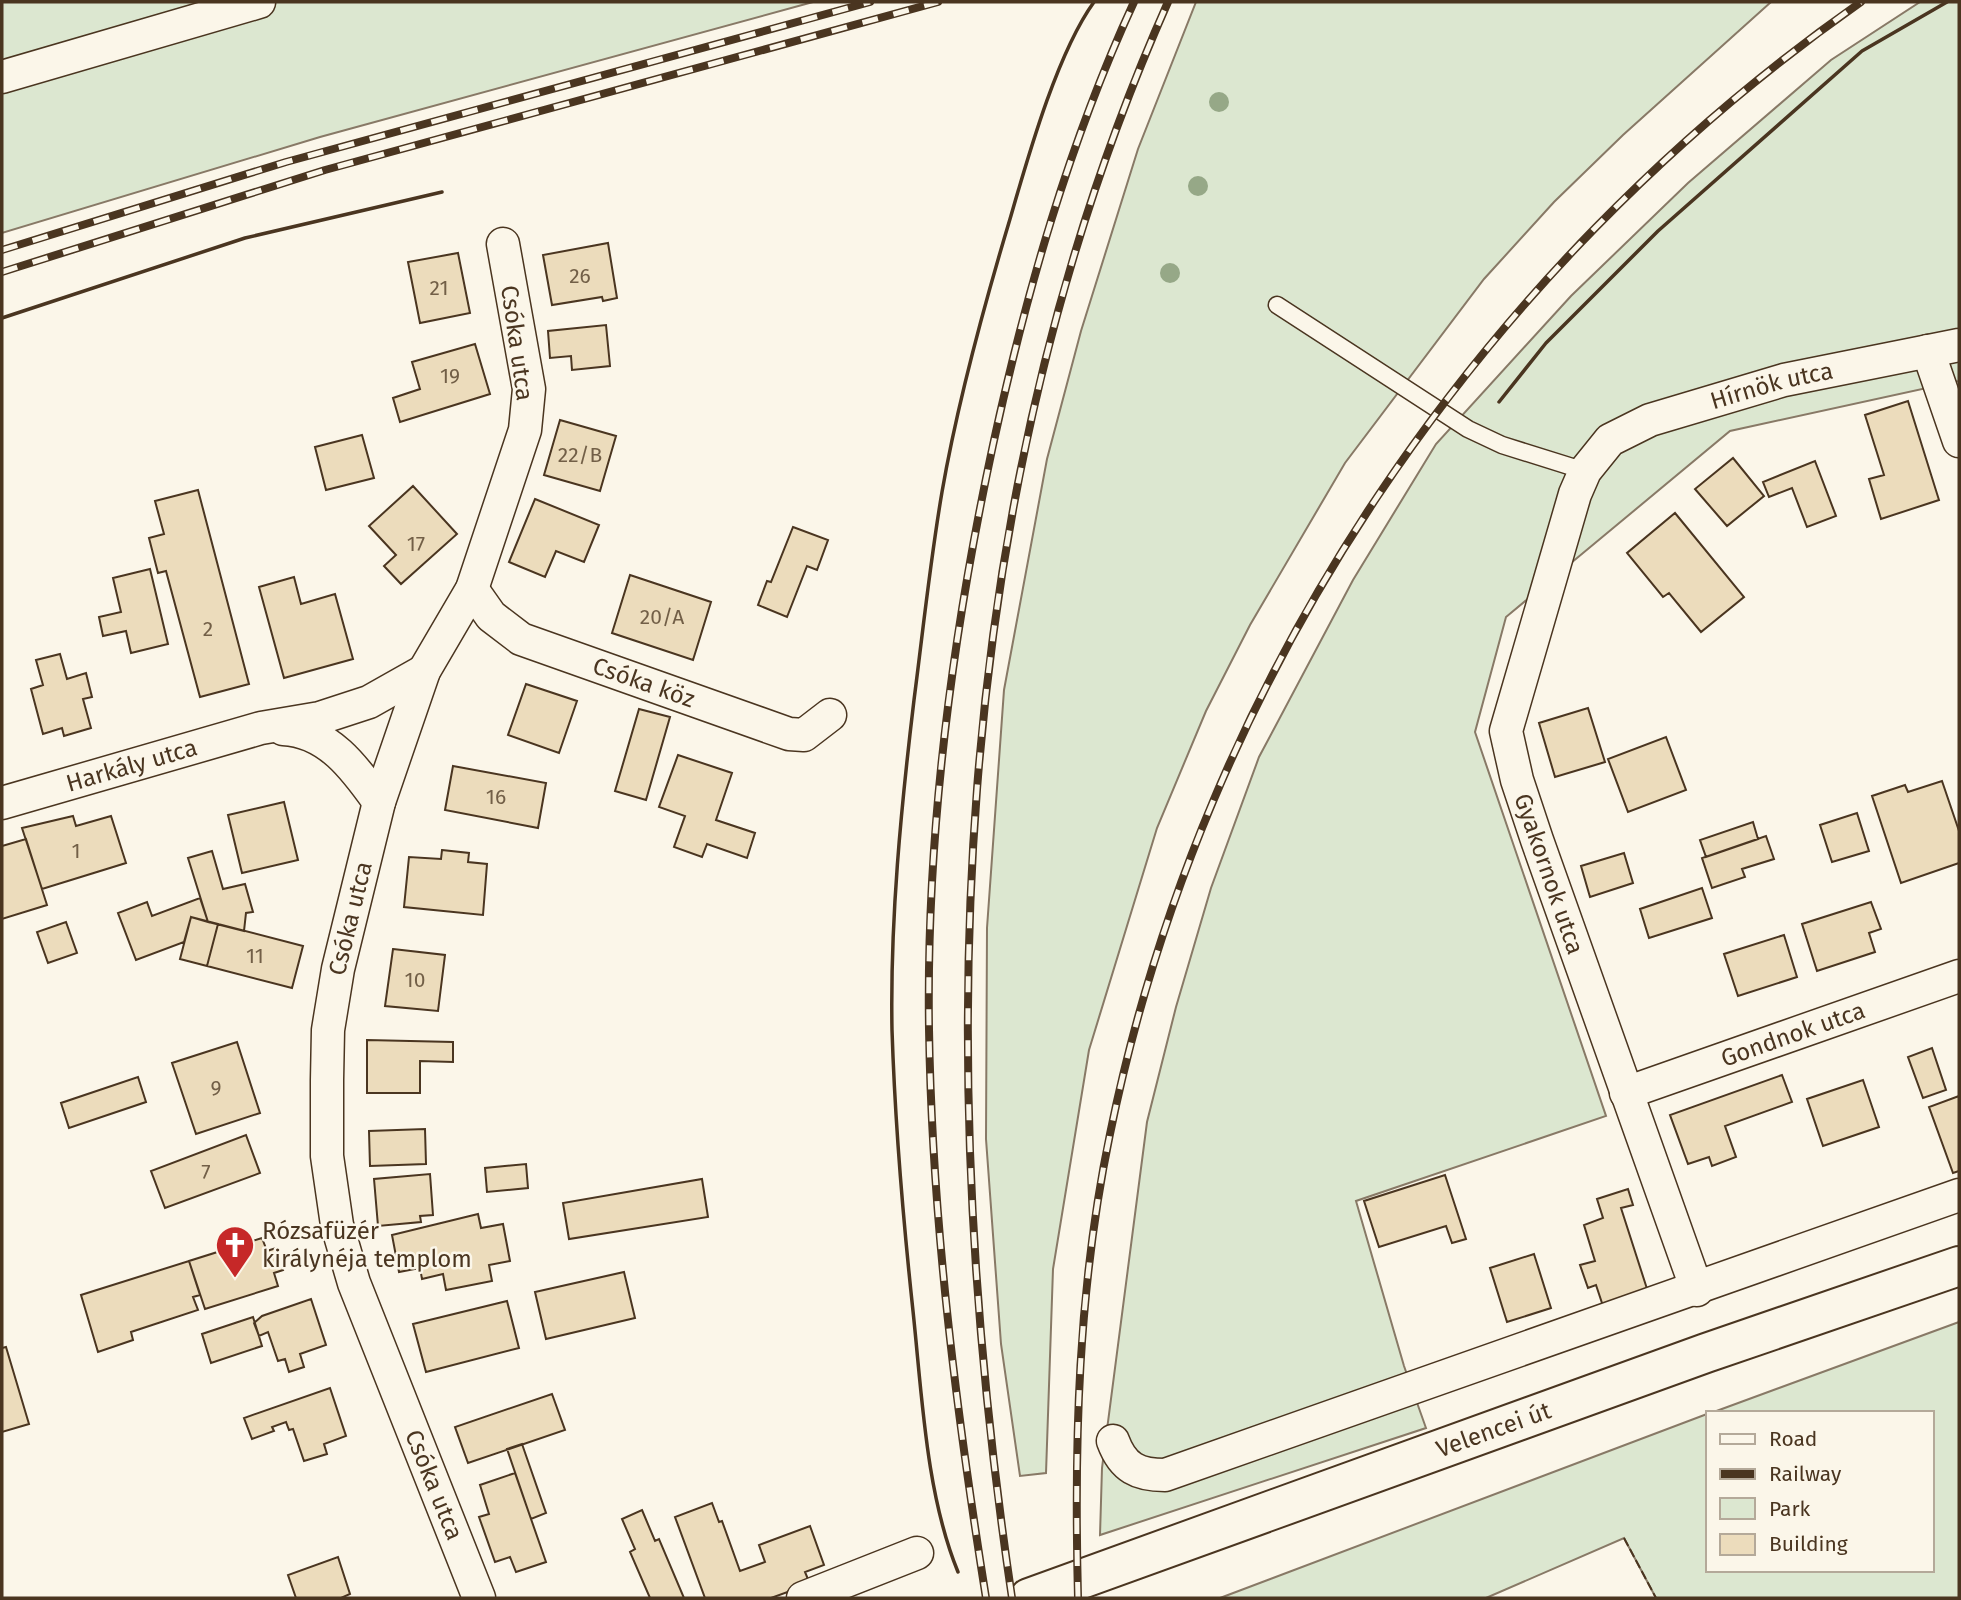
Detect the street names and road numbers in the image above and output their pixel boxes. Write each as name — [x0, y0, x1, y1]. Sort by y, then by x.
street label: Csóka utca — [495, 283, 539, 403]
street label: Hírnök utca — [1707, 357, 1835, 415]
street label: Csóka köz — [589, 652, 698, 713]
street label: Harkály utca — [63, 733, 200, 798]
street label: Gyakornok utca — [1508, 790, 1590, 958]
street label: Csóka utca — [323, 859, 378, 978]
street label: Gondnok utca — [1717, 996, 1869, 1073]
street label: Velencei út — [1432, 1396, 1555, 1463]
street label: Csóka utca — [399, 1426, 469, 1544]

